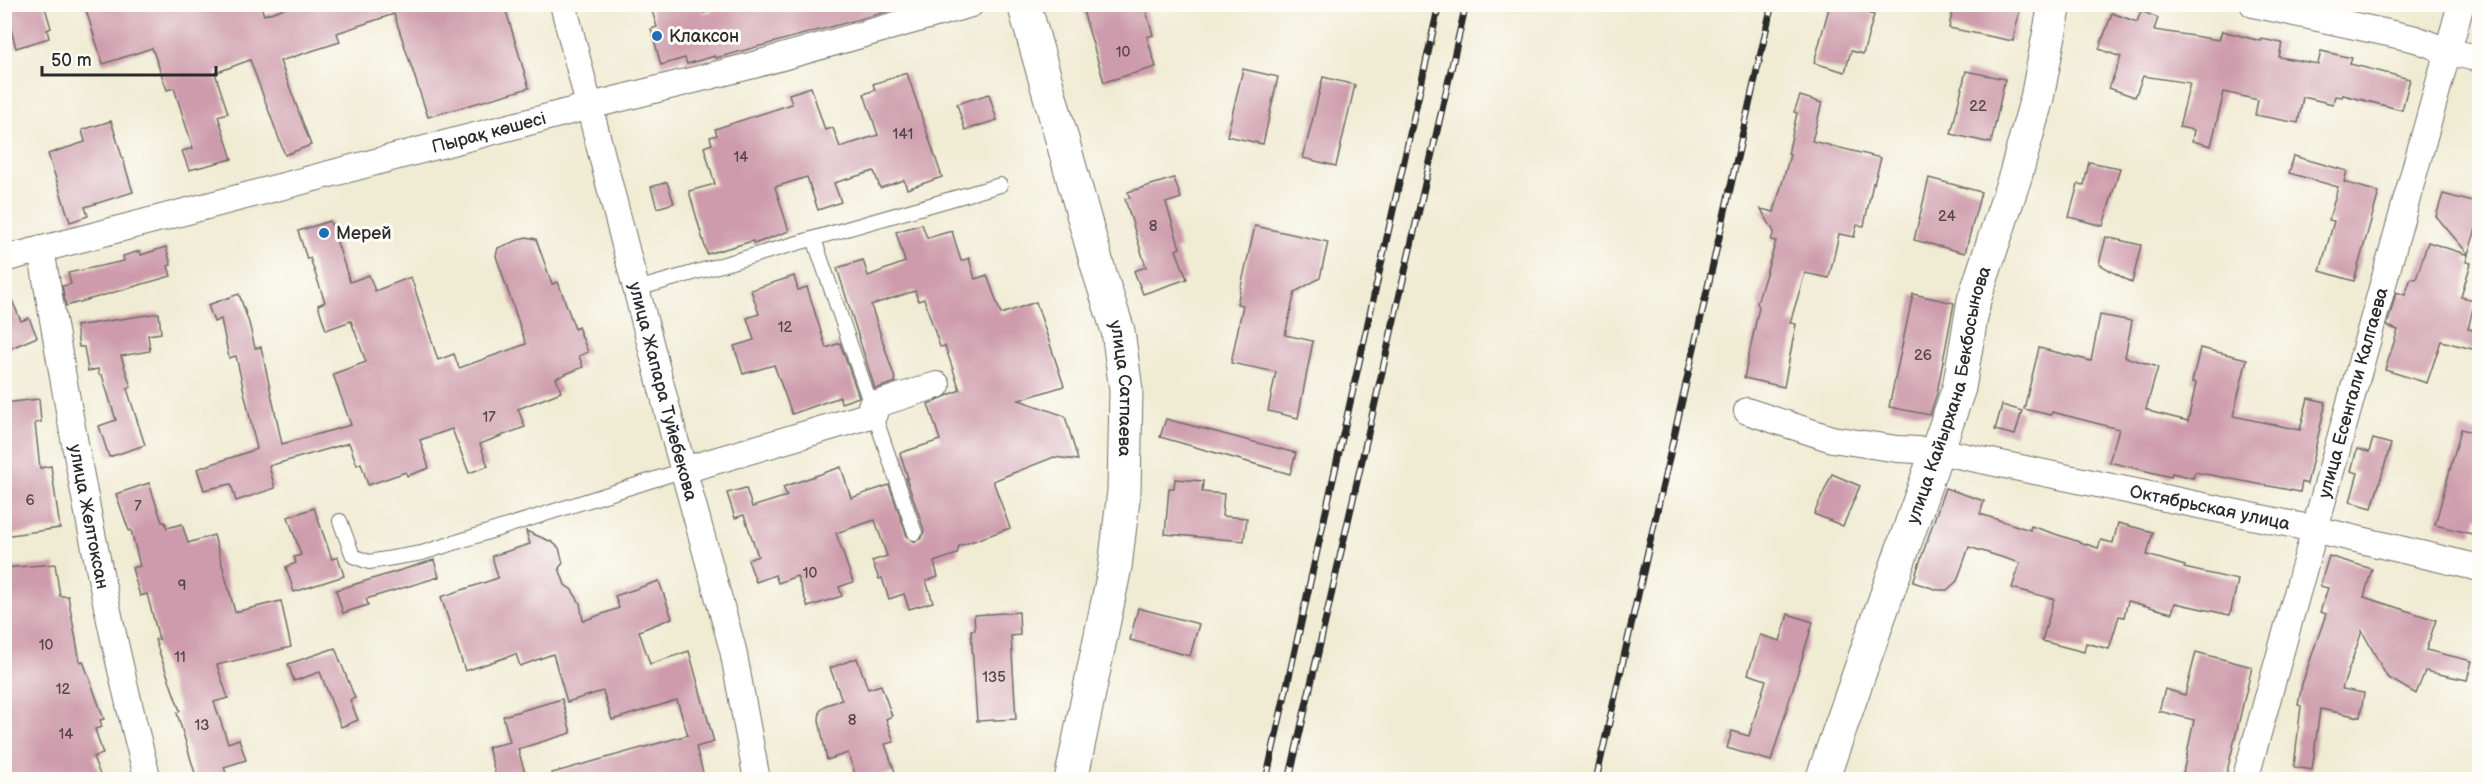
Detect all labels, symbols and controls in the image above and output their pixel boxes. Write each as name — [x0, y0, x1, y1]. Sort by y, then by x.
place label: Клаксон — [669, 26, 739, 47]
marker: Клаксон — [650, 29, 664, 43]
scale bar — [42, 39, 216, 77]
house number: 10 — [1116, 43, 1130, 62]
text: 50 m — [51, 50, 92, 71]
house number: 22 — [1969, 97, 1987, 116]
street label: Пырақ көшесі — [429, 107, 548, 157]
house number: 141 — [893, 125, 913, 144]
house number: 14 — [734, 148, 748, 167]
house number: 24 — [1938, 207, 1956, 226]
house number: 8 — [1149, 217, 1158, 236]
place label: Мерей — [336, 223, 392, 244]
marker: Мерей — [317, 226, 331, 240]
street label: улица Кайырхана Бекбосынова — [1902, 263, 1995, 526]
street label: улица Жапара Туйебекова — [624, 280, 702, 504]
street label: улица Есенгали Калгаева — [2313, 285, 2392, 500]
house number: 12 — [778, 318, 792, 337]
street label: улица Сатпаева — [1105, 318, 1137, 457]
house number: 26 — [1914, 346, 1932, 365]
house number: 17 — [482, 408, 496, 427]
street label: улица Желтоксан — [65, 443, 114, 591]
street label: Октябрьская улица — [2128, 481, 2292, 534]
house number: 6 — [25, 491, 35, 510]
house number: 7 — [134, 497, 142, 516]
house number: 10 — [803, 564, 817, 583]
house number: 9 — [178, 576, 186, 595]
house number: 10 — [39, 636, 53, 655]
house number: 11 — [174, 648, 186, 667]
house number: 135 — [982, 668, 1006, 687]
house number: 12 — [56, 680, 70, 699]
house number: 8 — [848, 711, 857, 730]
house number: 13 — [194, 716, 210, 735]
house number: 14 — [59, 725, 73, 744]

